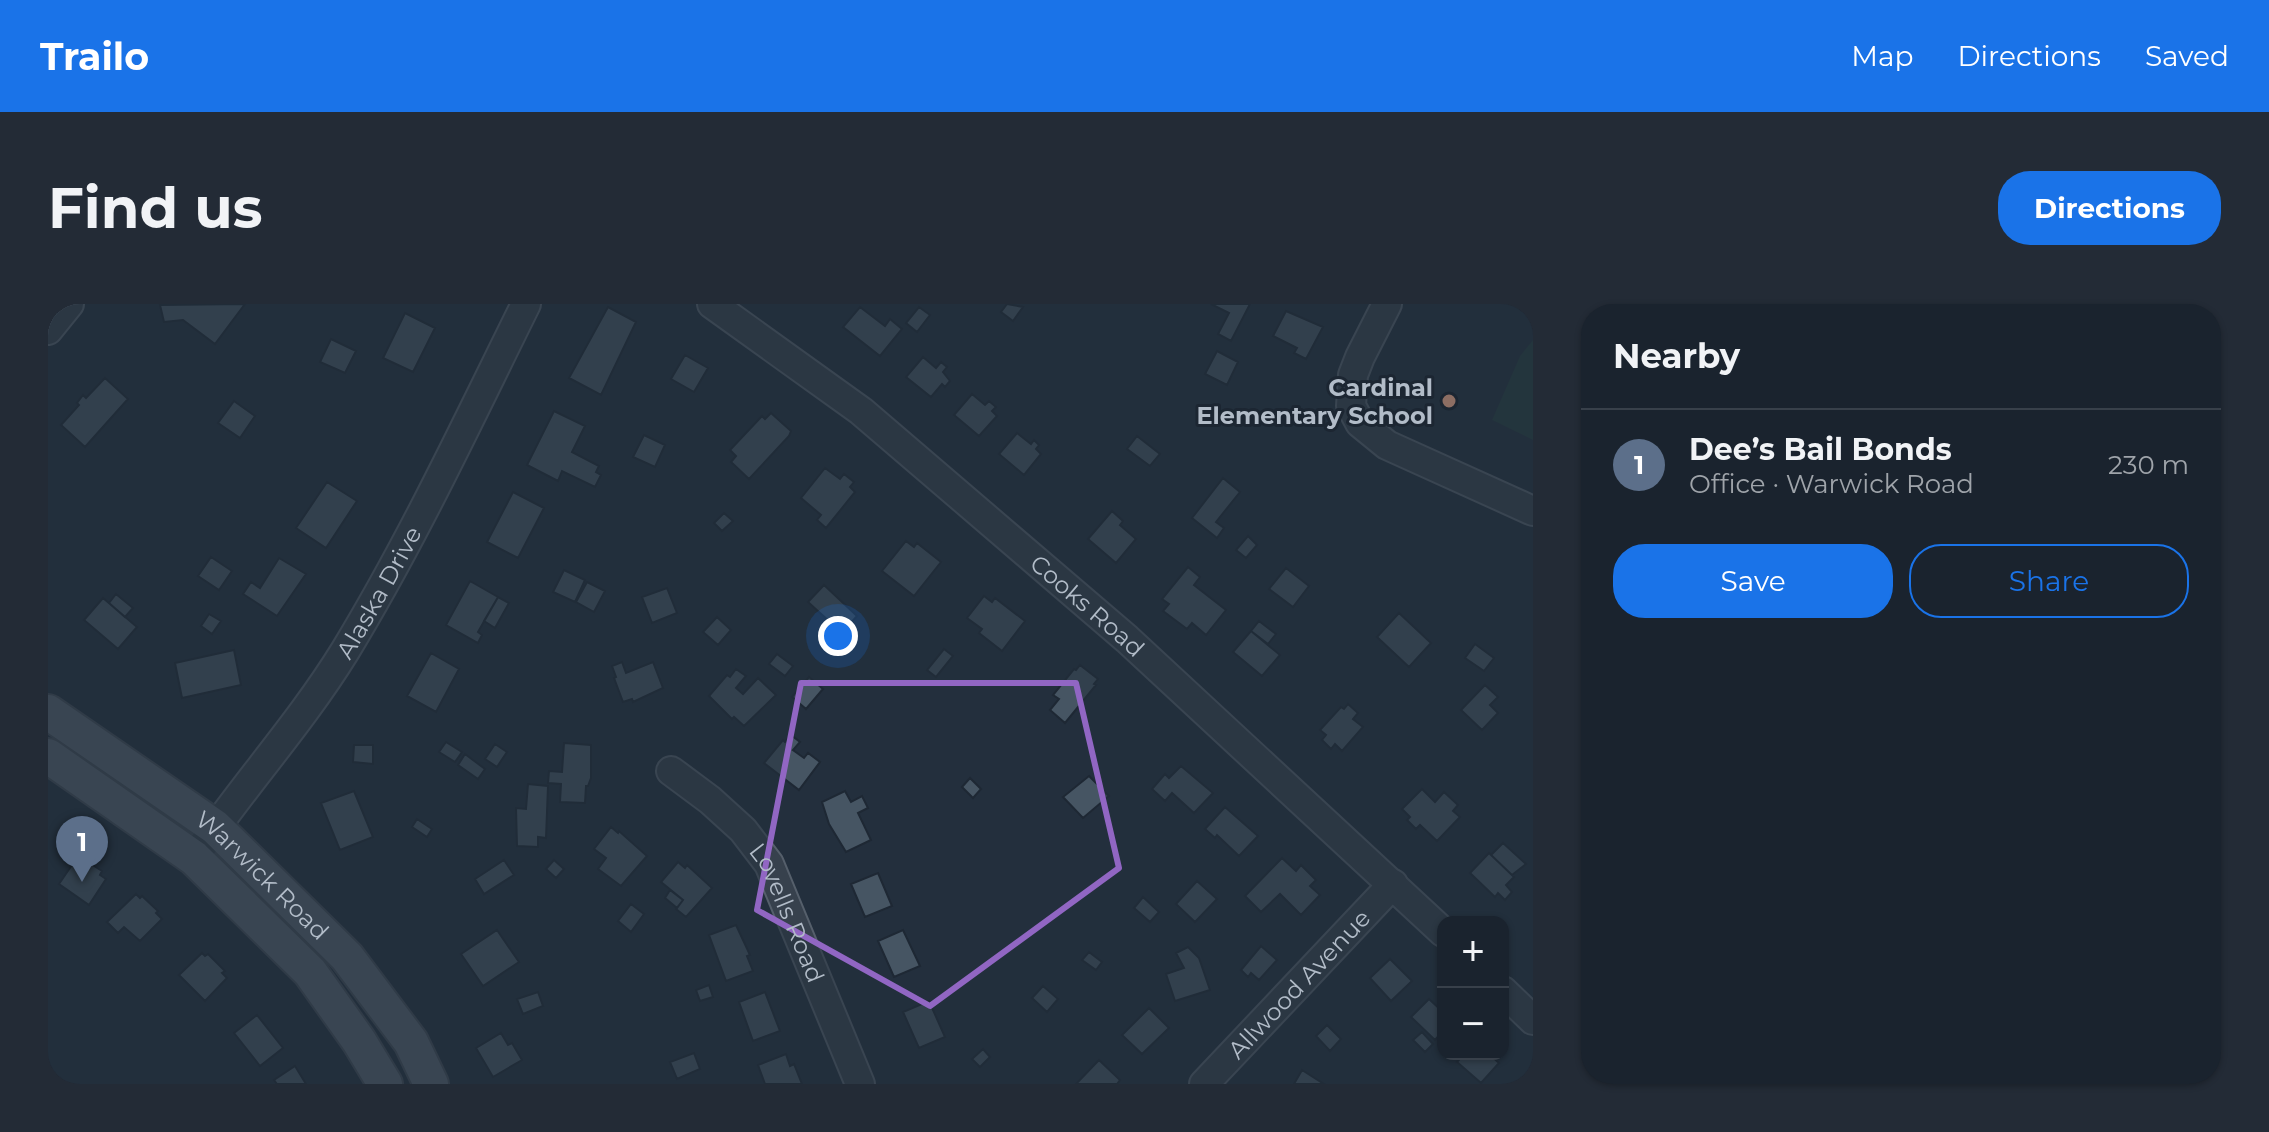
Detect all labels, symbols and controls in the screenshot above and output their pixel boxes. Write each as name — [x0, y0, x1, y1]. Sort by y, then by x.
text: Trailo — [40, 33, 149, 80]
text: Map — [1851, 39, 1913, 73]
text: Directions — [1957, 39, 2101, 73]
text: Saved — [2145, 39, 2229, 73]
button: Directions — [1998, 171, 2221, 245]
text: Find us — [48, 174, 262, 242]
text: Nearby — [1613, 335, 1740, 377]
place label: Cardinal Elementary School — [1196, 373, 1433, 430]
marker: Cardinal Elementary School — [1440, 392, 1458, 410]
text: Dee’s Bail Bonds — [1689, 431, 1952, 468]
text: 1 — [1634, 449, 1644, 481]
text: 230 m — [2108, 449, 2189, 481]
text: Office · Warwick Road — [1689, 468, 1974, 500]
street label: Alaska Drive — [330, 521, 427, 664]
button: Save — [1613, 544, 1893, 618]
button: Share — [1909, 544, 2189, 618]
street label: Cooks Road — [1025, 548, 1151, 662]
your location — [818, 616, 858, 656]
street label: Warwick Road — [191, 804, 335, 946]
pin: 1 — [56, 816, 108, 882]
street label: Lovells Road — [744, 837, 831, 987]
street label: Allwood Avenue — [1222, 903, 1376, 1064]
map controls — [1437, 916, 1509, 1060]
button: + — [1437, 916, 1509, 988]
button: − — [1437, 988, 1509, 1060]

